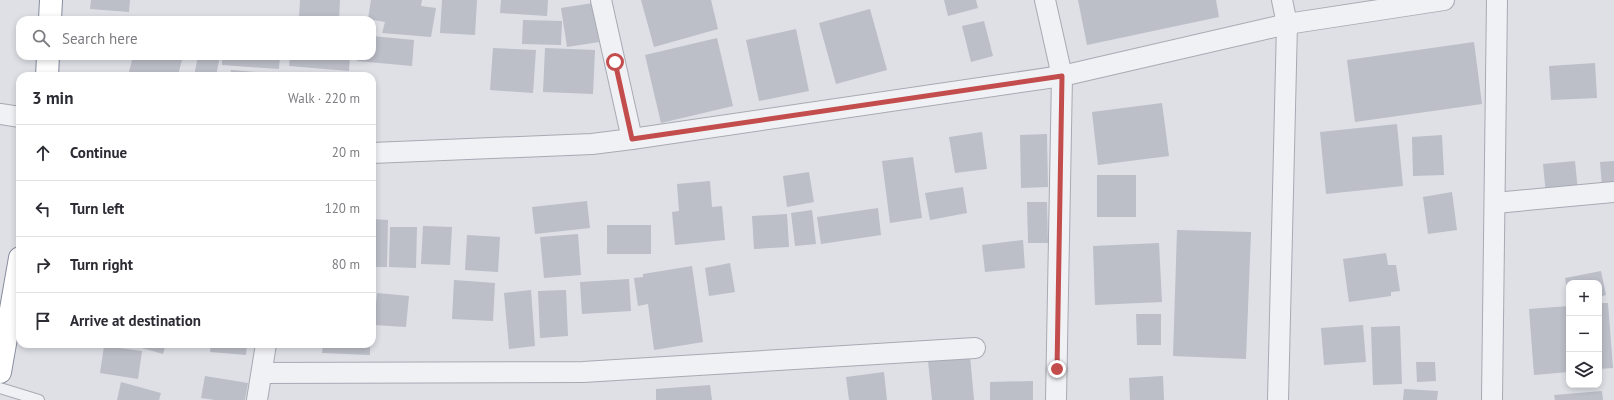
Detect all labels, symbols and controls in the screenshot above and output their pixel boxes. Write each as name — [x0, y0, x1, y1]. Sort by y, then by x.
search box — [16, 16, 376, 60]
icon: search — [30, 27, 52, 49]
text: Search here — [62, 29, 138, 48]
route start — [606, 53, 624, 71]
text: 3 min — [32, 87, 73, 109]
text: Walk · 220 m — [288, 90, 360, 107]
icon: ahead — [32, 142, 54, 164]
text: Continue — [70, 143, 127, 162]
text: 20 m — [332, 144, 360, 161]
icon: left — [32, 198, 54, 220]
text: Turn left — [70, 199, 124, 218]
text: 120 m — [325, 200, 360, 217]
icon: right — [32, 254, 54, 276]
text: Turn right — [70, 255, 133, 274]
text: 80 m — [332, 256, 360, 273]
map controls — [1566, 280, 1602, 388]
button: + — [1566, 280, 1602, 316]
icon: arrive — [32, 310, 54, 332]
text: Arrive at destination — [70, 311, 201, 330]
button: − — [1566, 316, 1602, 352]
button: layers — [1566, 352, 1602, 388]
route end — [1048, 360, 1066, 378]

